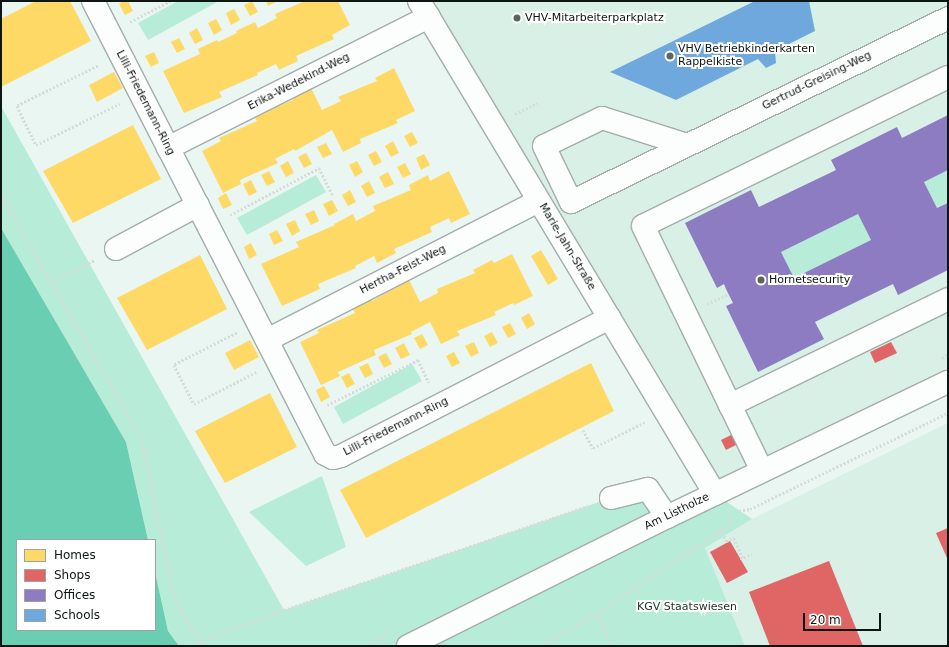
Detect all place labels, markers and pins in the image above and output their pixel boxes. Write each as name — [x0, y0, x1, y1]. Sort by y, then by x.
place label: VHV-Mitarbeiterparkplatz — [525, 11, 664, 25]
marker: VHV-Mitarbeiterparkplatz — [512, 13, 522, 23]
place label: VHV Betriebkinderkarten Rappelkiste — [678, 43, 815, 69]
marker: VHV Betriebkinderkarten Rappelkiste — [665, 51, 675, 61]
place label: Hornetsecurity — [769, 273, 850, 287]
marker: Hornetsecurity — [756, 275, 766, 285]

